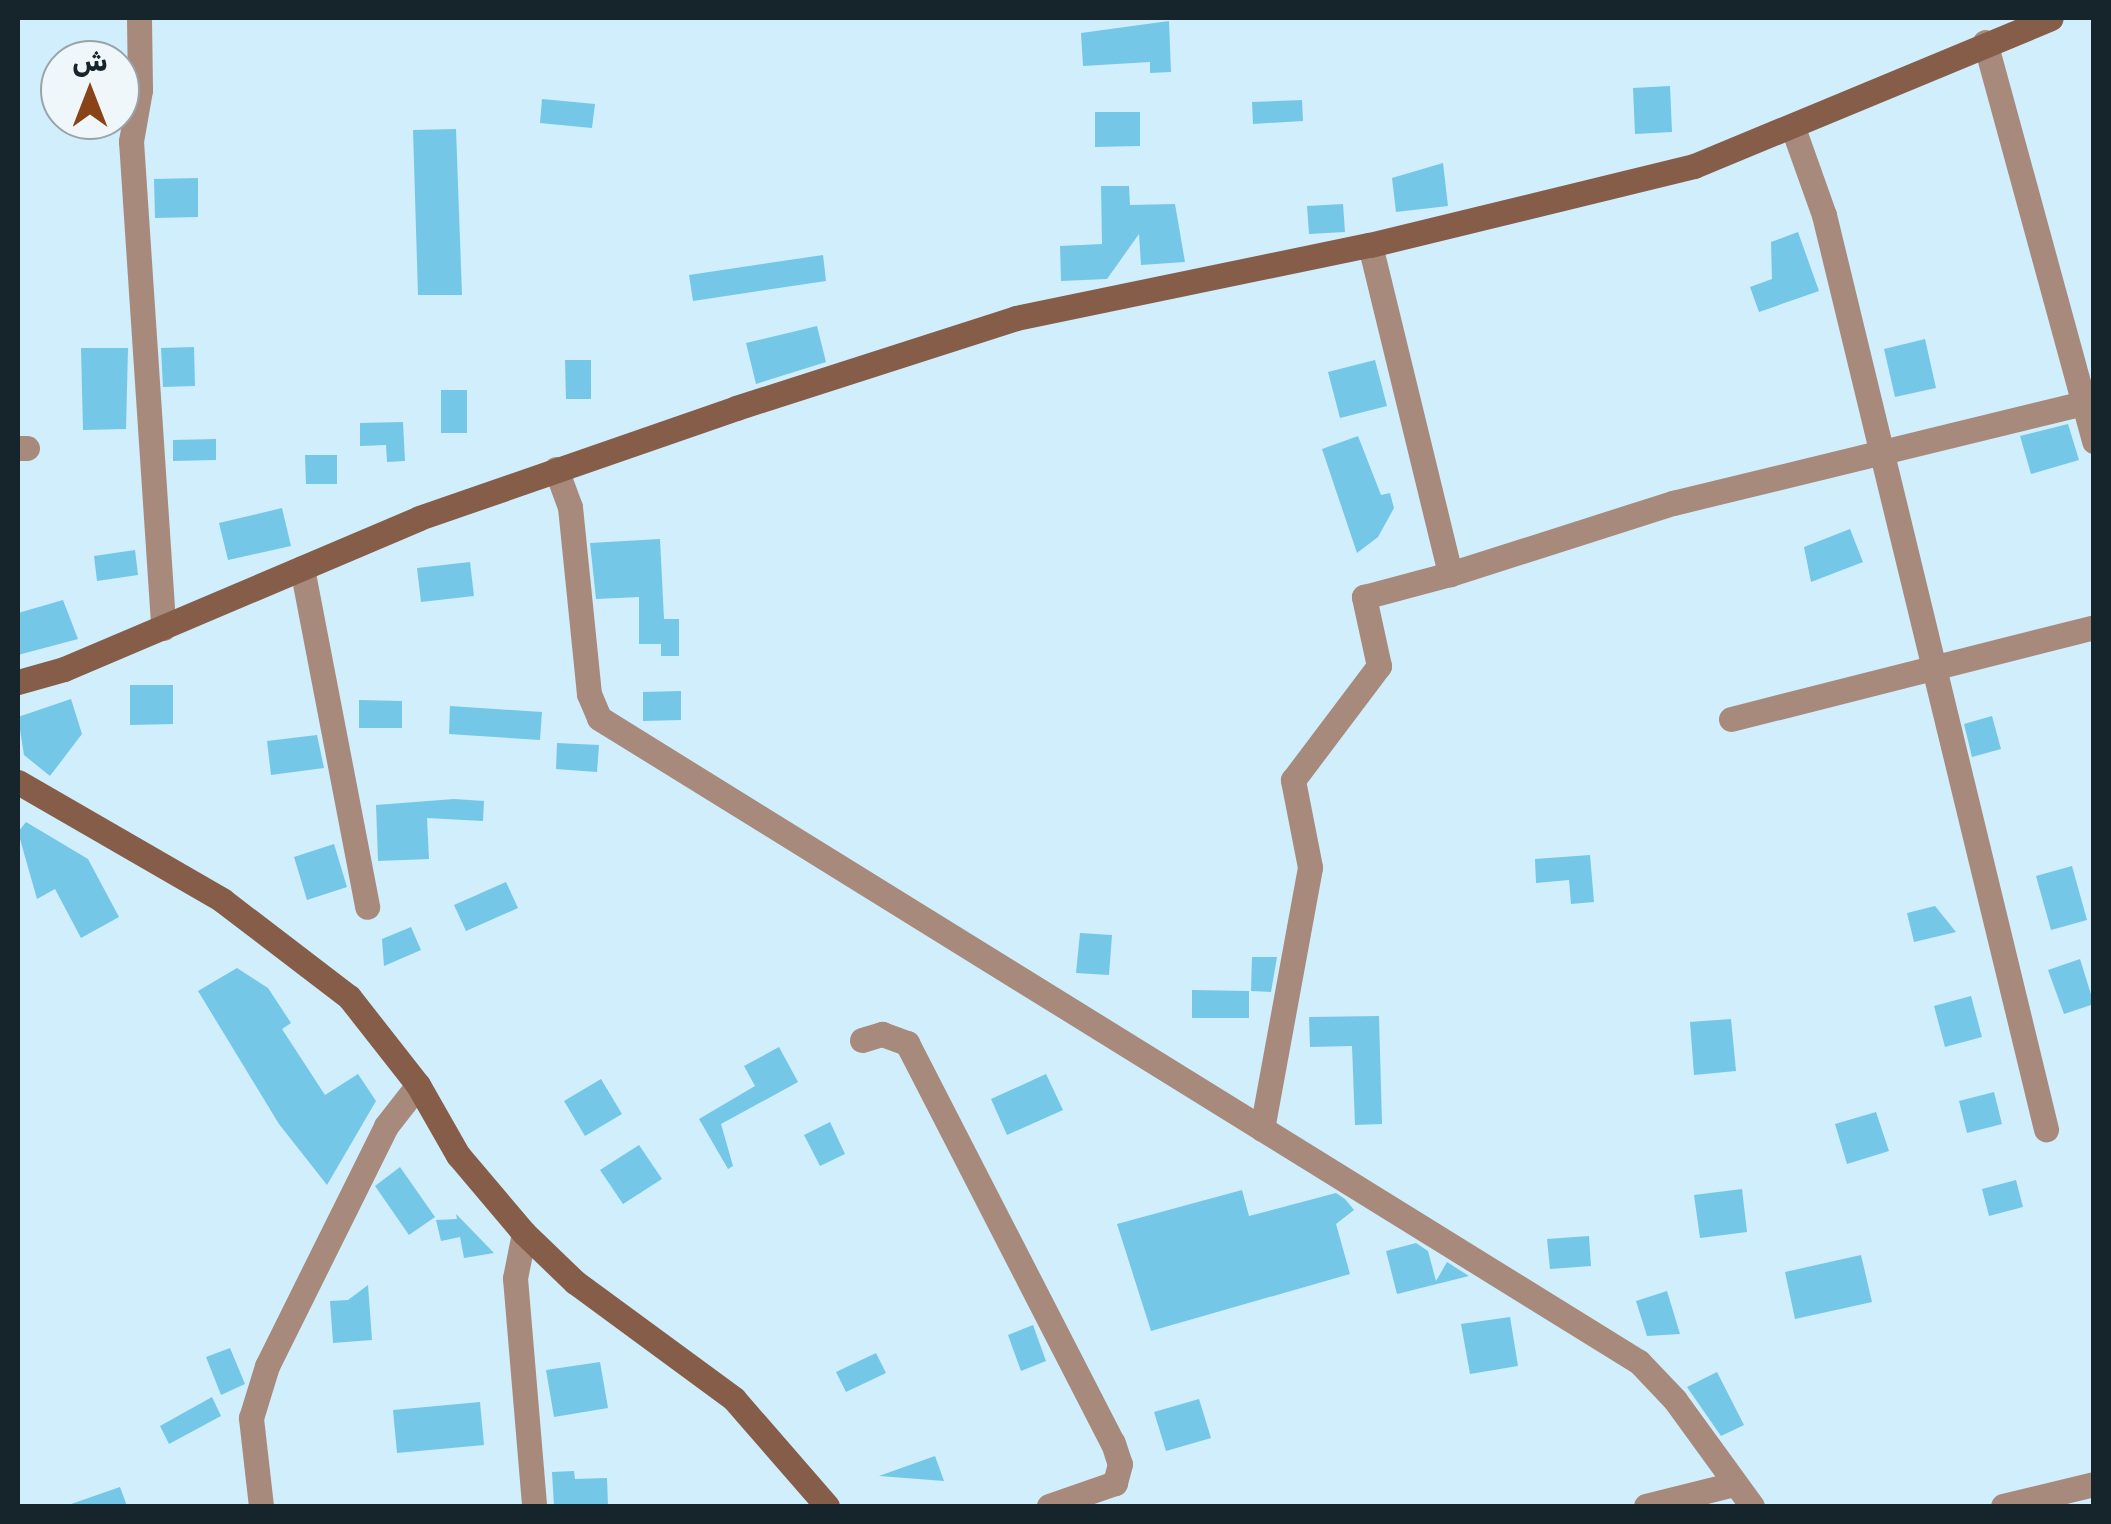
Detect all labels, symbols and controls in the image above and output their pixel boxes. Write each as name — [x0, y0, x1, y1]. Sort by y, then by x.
north arrow — [40, 40, 140, 140]
text: ش — [72, 45, 108, 78]

